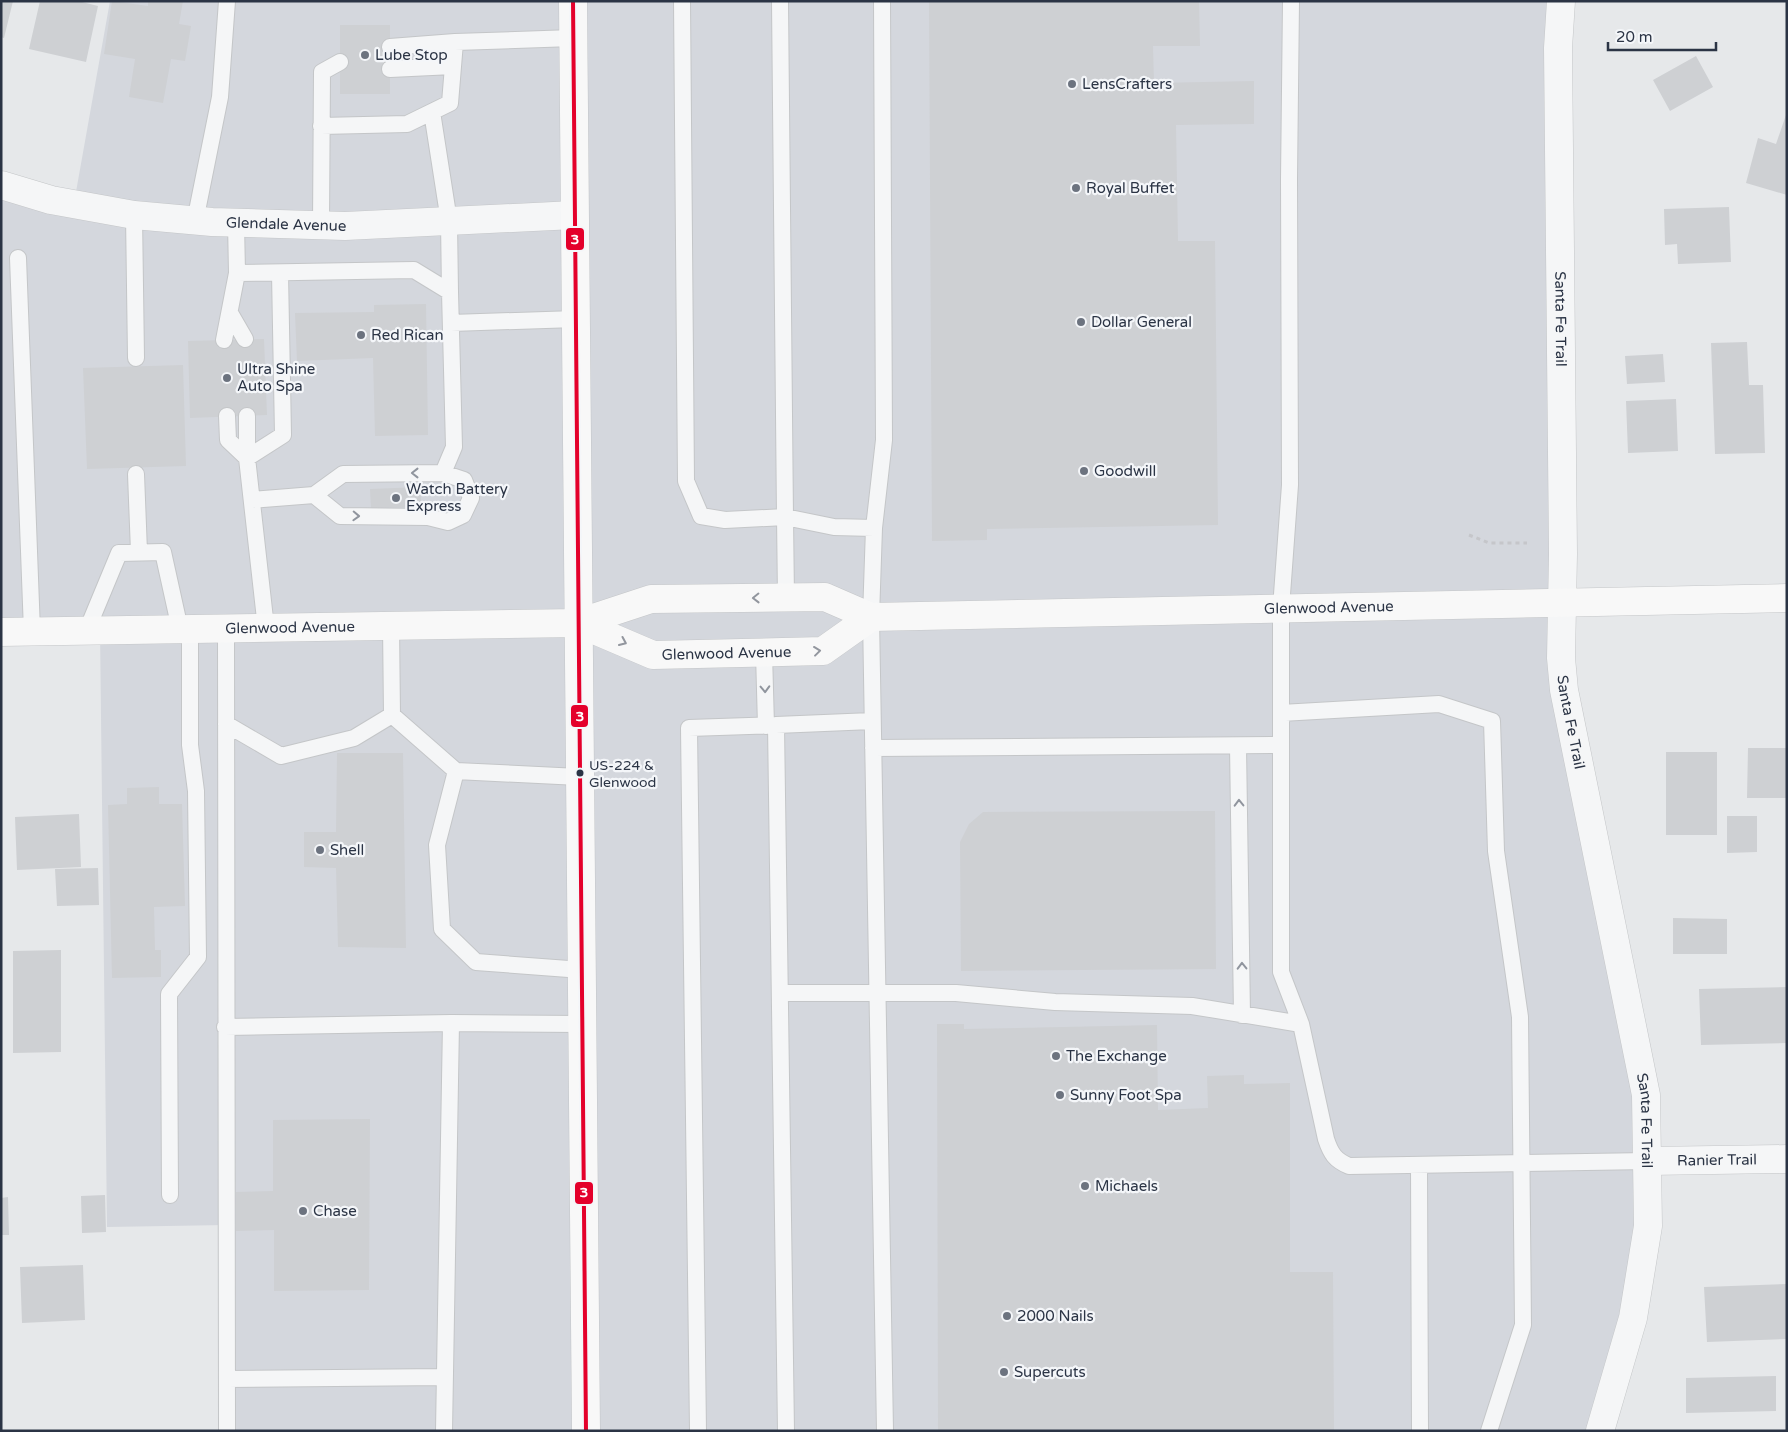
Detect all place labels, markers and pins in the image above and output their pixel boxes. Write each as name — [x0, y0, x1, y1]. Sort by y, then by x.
place label: Lube Stop — [375, 46, 448, 64]
marker: Lube Stop — [359, 49, 371, 61]
place label: LensCrafters — [1082, 75, 1172, 93]
marker: LensCrafters — [1066, 78, 1078, 90]
place label: Royal Buffet — [1086, 179, 1175, 197]
marker: Royal Buffet — [1070, 182, 1082, 194]
place label: Dollar General — [1091, 313, 1192, 331]
marker: Dollar General — [1075, 316, 1087, 328]
place label: Red Rican — [371, 326, 444, 344]
marker: Red Rican — [355, 329, 367, 341]
place label: Ultra Shine Auto Spa — [237, 360, 315, 395]
marker: Ultra Shine Auto Spa — [221, 372, 233, 384]
place label: Goodwill — [1094, 462, 1156, 480]
marker: Goodwill — [1078, 465, 1090, 477]
place label: Watch Battery Express — [406, 480, 508, 515]
marker: Watch Battery Express — [390, 492, 402, 504]
place label: US-224 & Glenwood — [589, 757, 656, 791]
marker: US-224 & Glenwood — [575, 768, 585, 778]
place label: Shell — [330, 841, 364, 859]
marker: Shell — [314, 844, 326, 856]
place label: The Exchange — [1066, 1047, 1167, 1065]
marker: The Exchange — [1050, 1050, 1062, 1062]
place label: Sunny Foot Spa — [1070, 1086, 1182, 1104]
marker: Sunny Foot Spa — [1054, 1089, 1066, 1101]
place label: Michaels — [1095, 1177, 1158, 1195]
marker: Michaels — [1079, 1180, 1091, 1192]
place label: Chase — [313, 1202, 357, 1220]
marker: Chase — [297, 1205, 309, 1217]
place label: 2000 Nails — [1017, 1307, 1094, 1325]
marker: 2000 Nails — [1001, 1310, 1013, 1322]
place label: Supercuts — [1014, 1363, 1086, 1381]
marker: Supercuts — [998, 1366, 1010, 1378]

